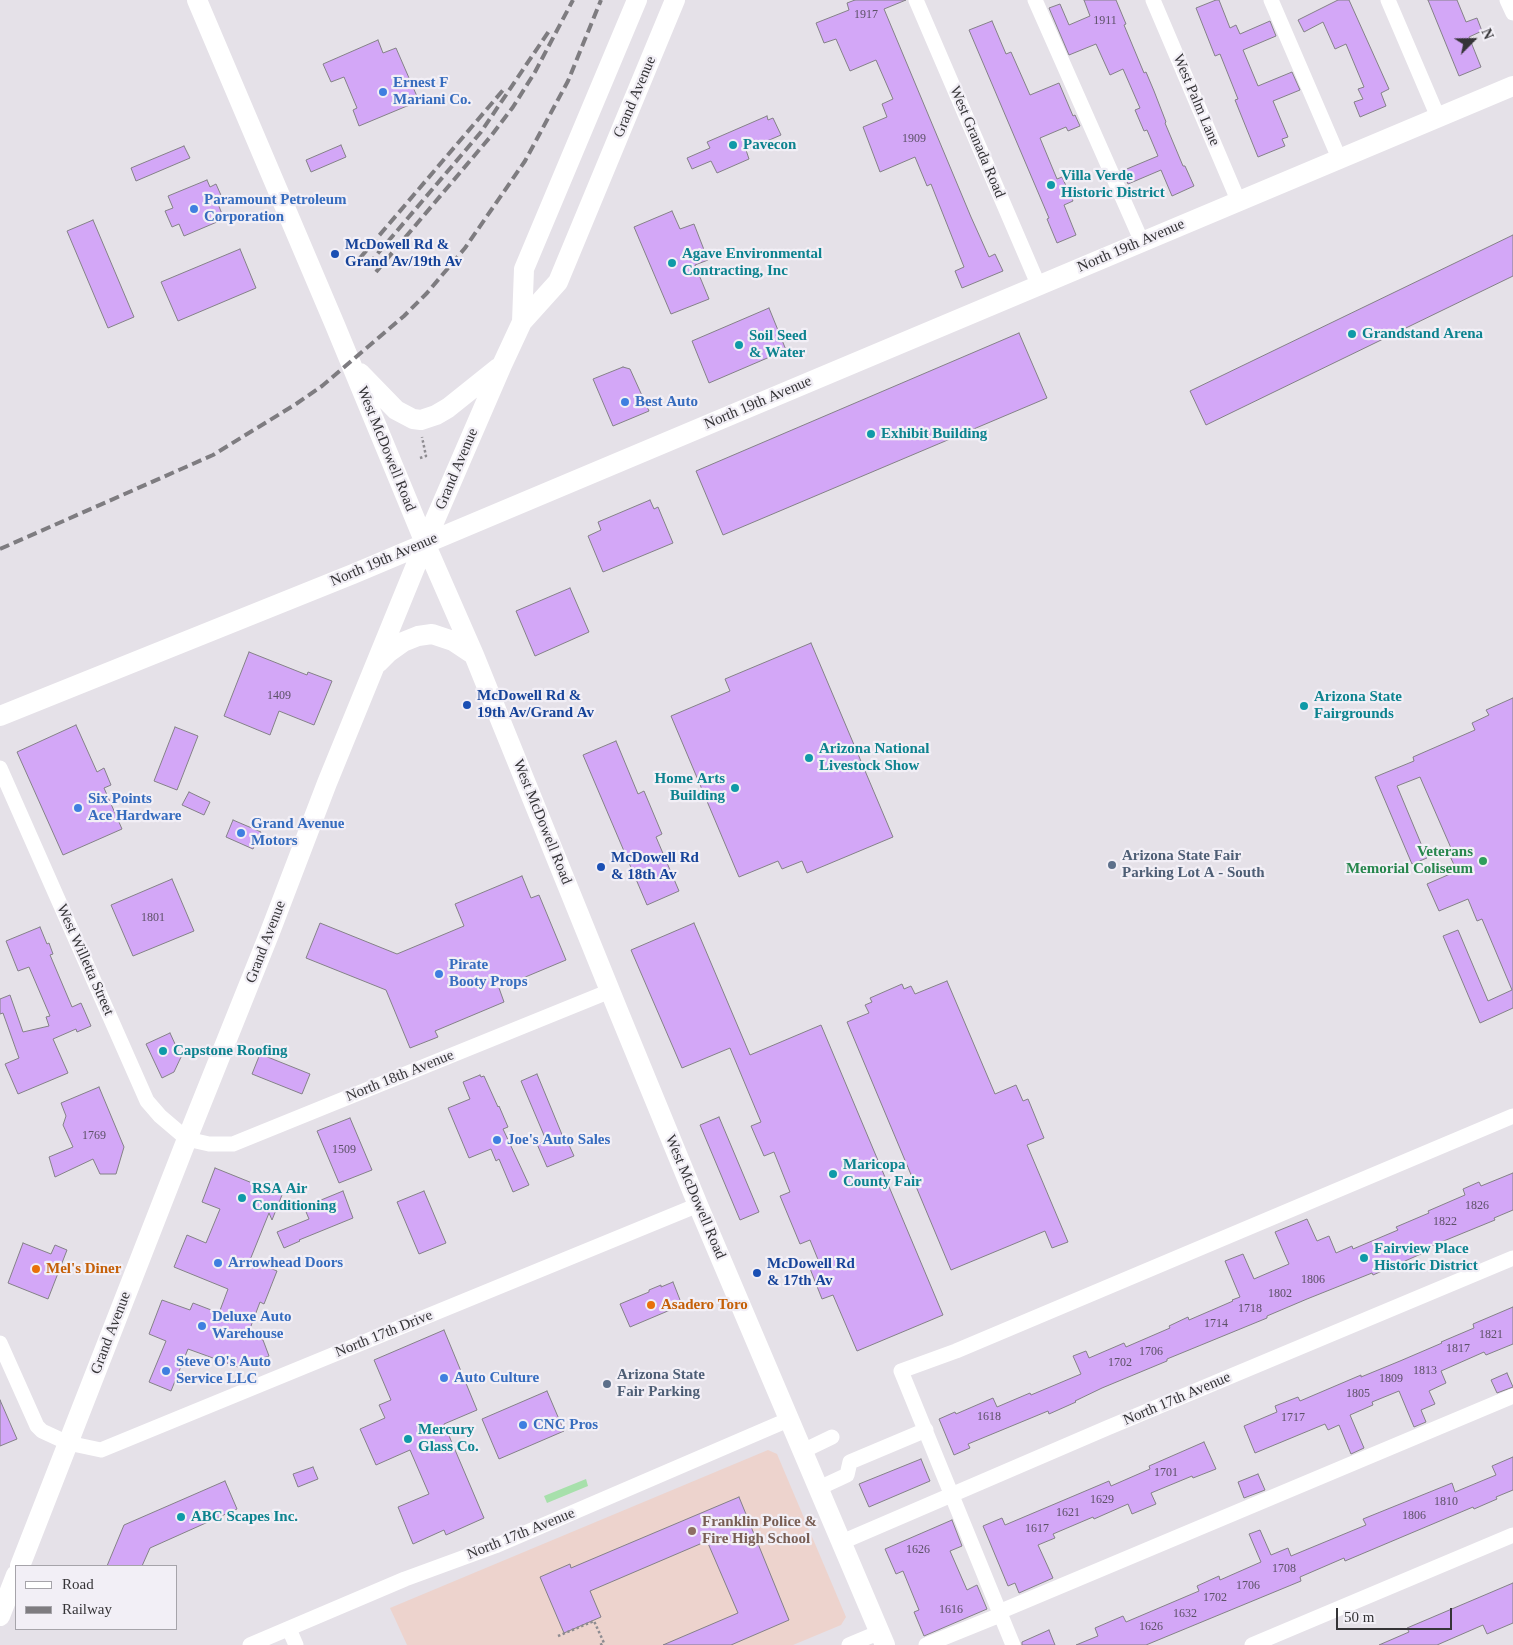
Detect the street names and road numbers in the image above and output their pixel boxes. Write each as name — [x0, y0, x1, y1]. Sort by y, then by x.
street label: West Palm Lane — [1169, 51, 1223, 149]
street label: Grand Avenue — [610, 54, 660, 140]
street label: West Granada Road — [945, 83, 1009, 201]
street label: North 19th Avenue — [1075, 215, 1187, 277]
street label: North 19th Avenue — [702, 372, 814, 434]
street label: West McDowell Road — [353, 384, 419, 514]
street label: Grand Avenue — [432, 426, 482, 512]
street label: North 19th Avenue — [328, 529, 440, 591]
street label: West McDowell Road — [509, 757, 575, 887]
street label: Grand Avenue — [242, 898, 290, 986]
street label: West Willetta Street — [52, 902, 118, 1018]
street label: North 18th Avenue — [343, 1046, 457, 1106]
street label: West McDowell Road — [661, 1132, 729, 1262]
street label: Grand Avenue — [87, 1289, 135, 1377]
street label: North 17th Drive — [333, 1306, 435, 1362]
street label: North 17th Avenue — [1121, 1368, 1233, 1430]
street label: North 17th Avenue — [464, 1504, 578, 1564]

